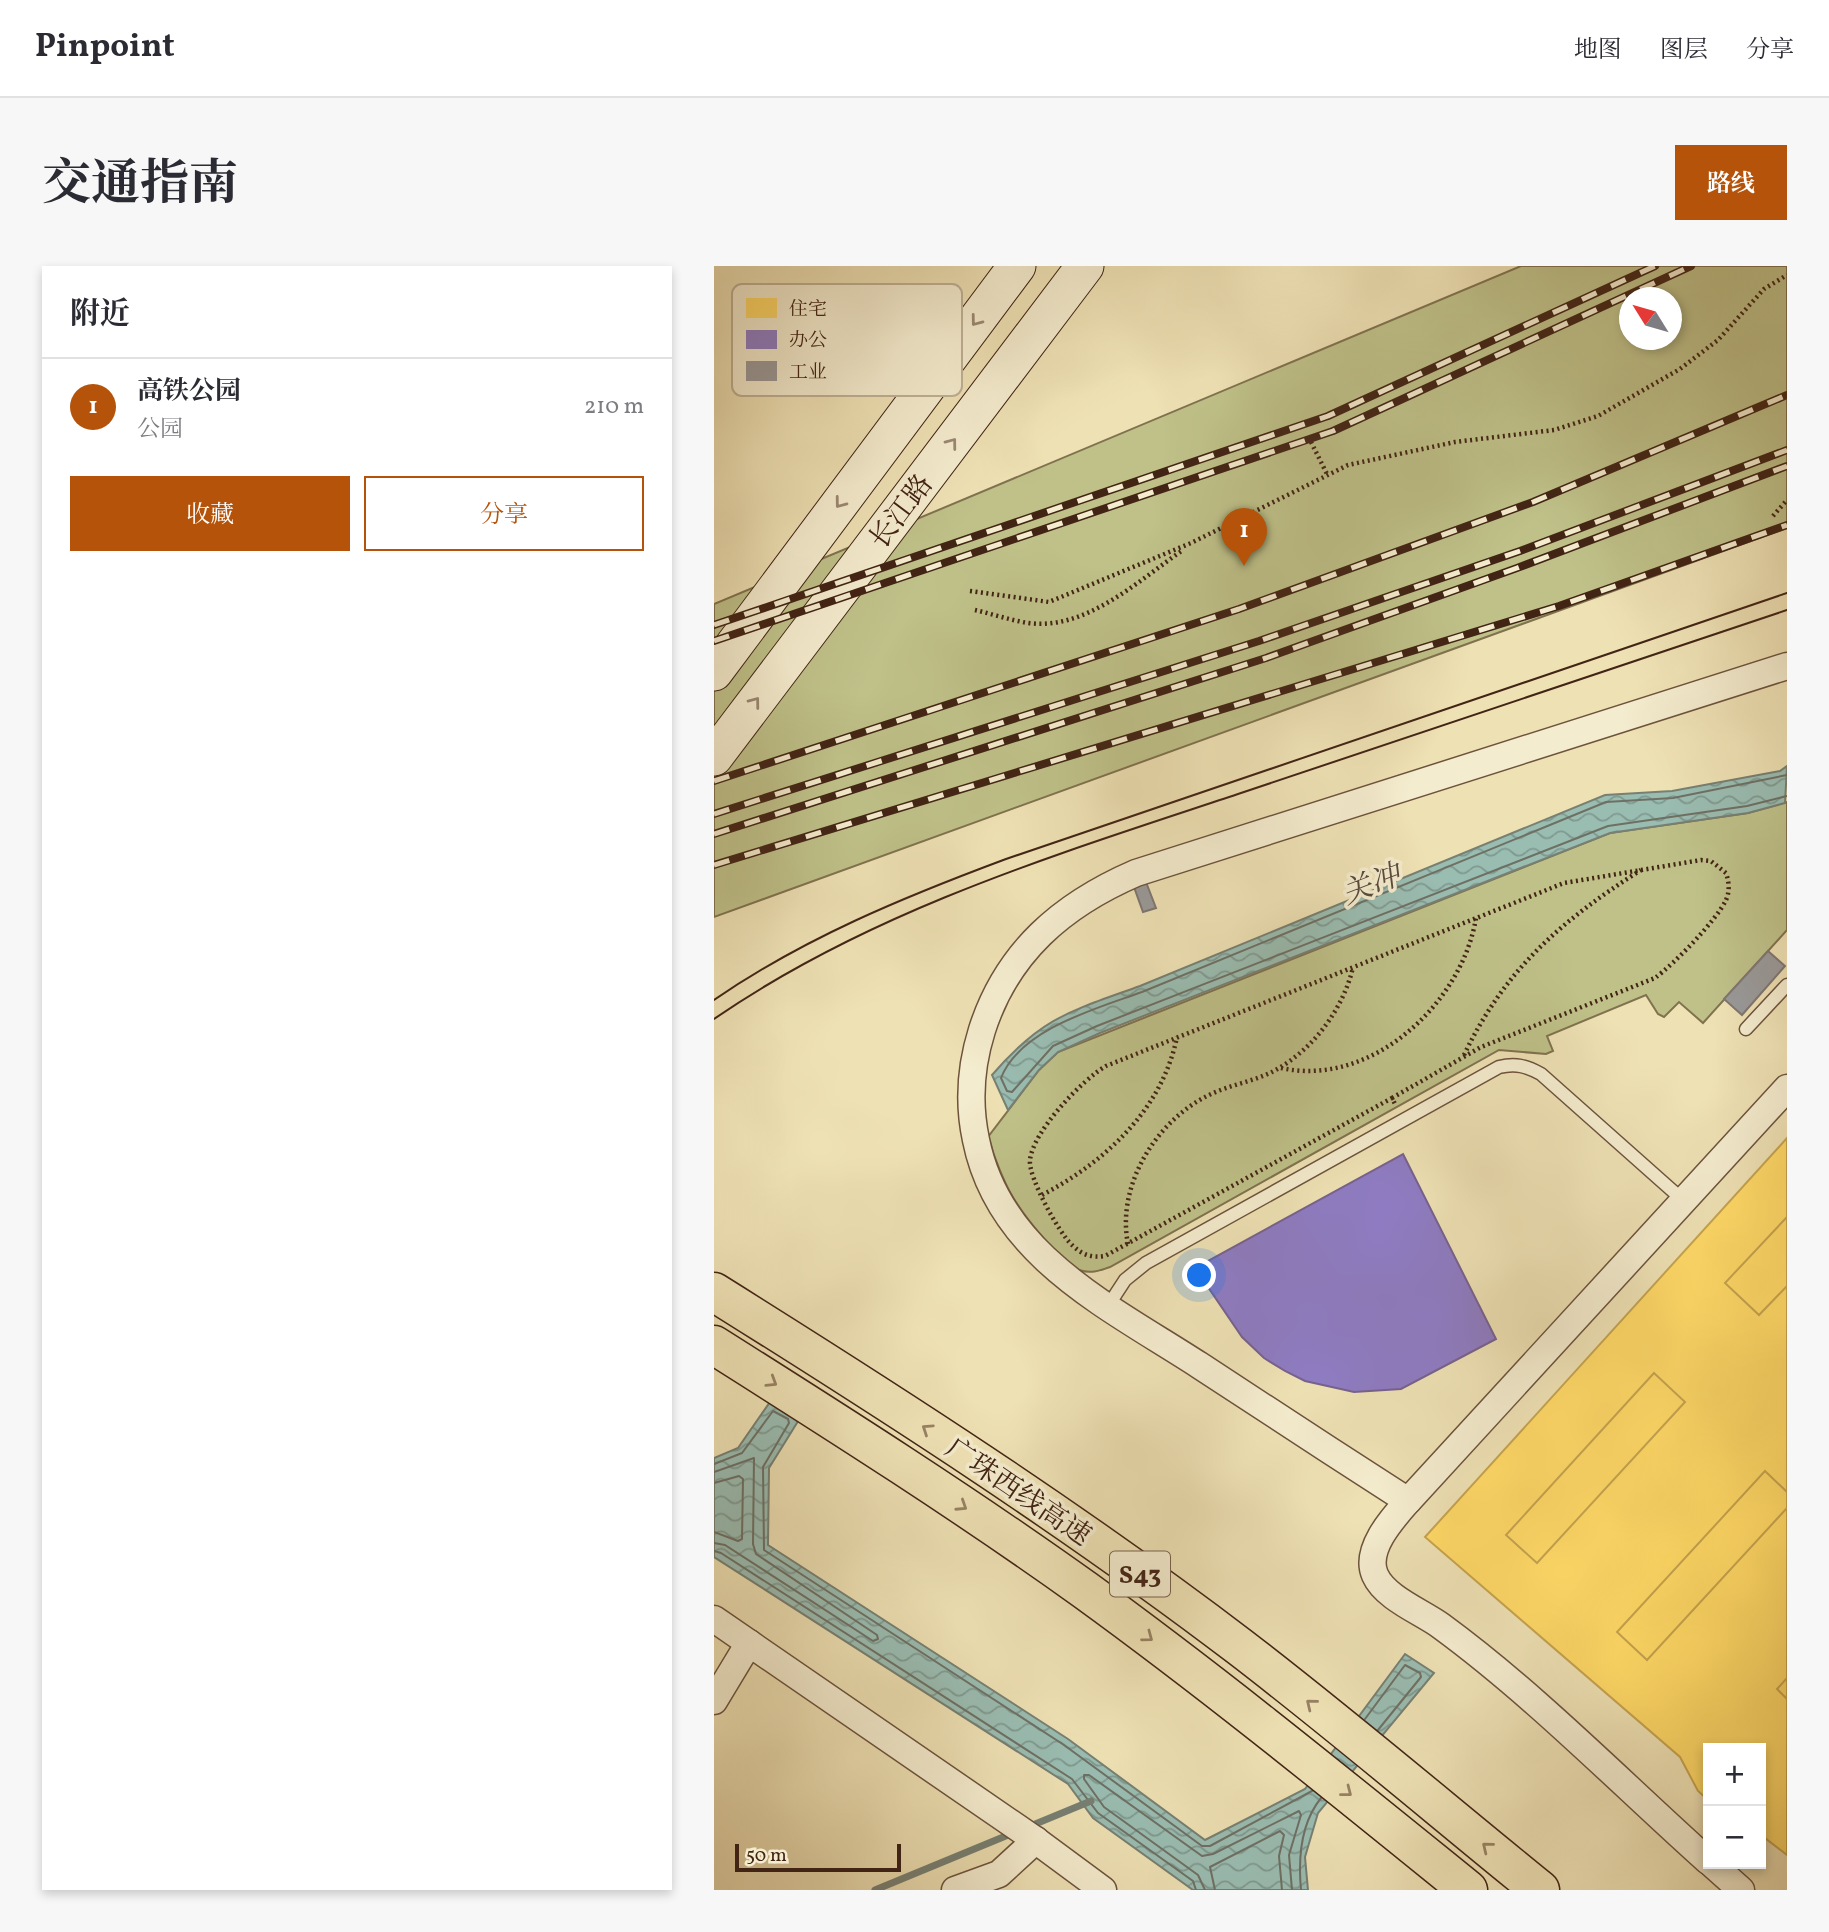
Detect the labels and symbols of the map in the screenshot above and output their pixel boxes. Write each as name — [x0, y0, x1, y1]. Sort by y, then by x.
legend — [732, 284, 962, 396]
north arrow — [1619, 287, 1682, 350]
text: 住宅 — [789, 297, 827, 323]
one-way arrow — [972, 313, 984, 326]
text: 办公 — [789, 328, 827, 354]
text: 工业 — [789, 360, 827, 386]
one-way arrow — [943, 438, 956, 450]
street label: 长江路 — [861, 467, 943, 558]
one-way arrow — [836, 495, 848, 508]
pin: 1 — [1221, 508, 1267, 566]
one-way arrow — [747, 697, 760, 710]
water label: 关冲 — [1336, 854, 1411, 916]
your location — [1182, 1258, 1216, 1292]
one-way arrow — [764, 1373, 777, 1386]
one-way arrow — [922, 1424, 935, 1437]
street label: 广珠西线高速 — [937, 1430, 1098, 1556]
one-way arrow — [954, 1498, 967, 1511]
road number: S43 — [1110, 1552, 1170, 1596]
one-way arrow — [1140, 1629, 1153, 1642]
one-way arrow — [1306, 1699, 1318, 1712]
one-way arrow — [1339, 1784, 1351, 1797]
scale bar — [735, 1841, 901, 1873]
one-way arrow — [1483, 1843, 1496, 1855]

